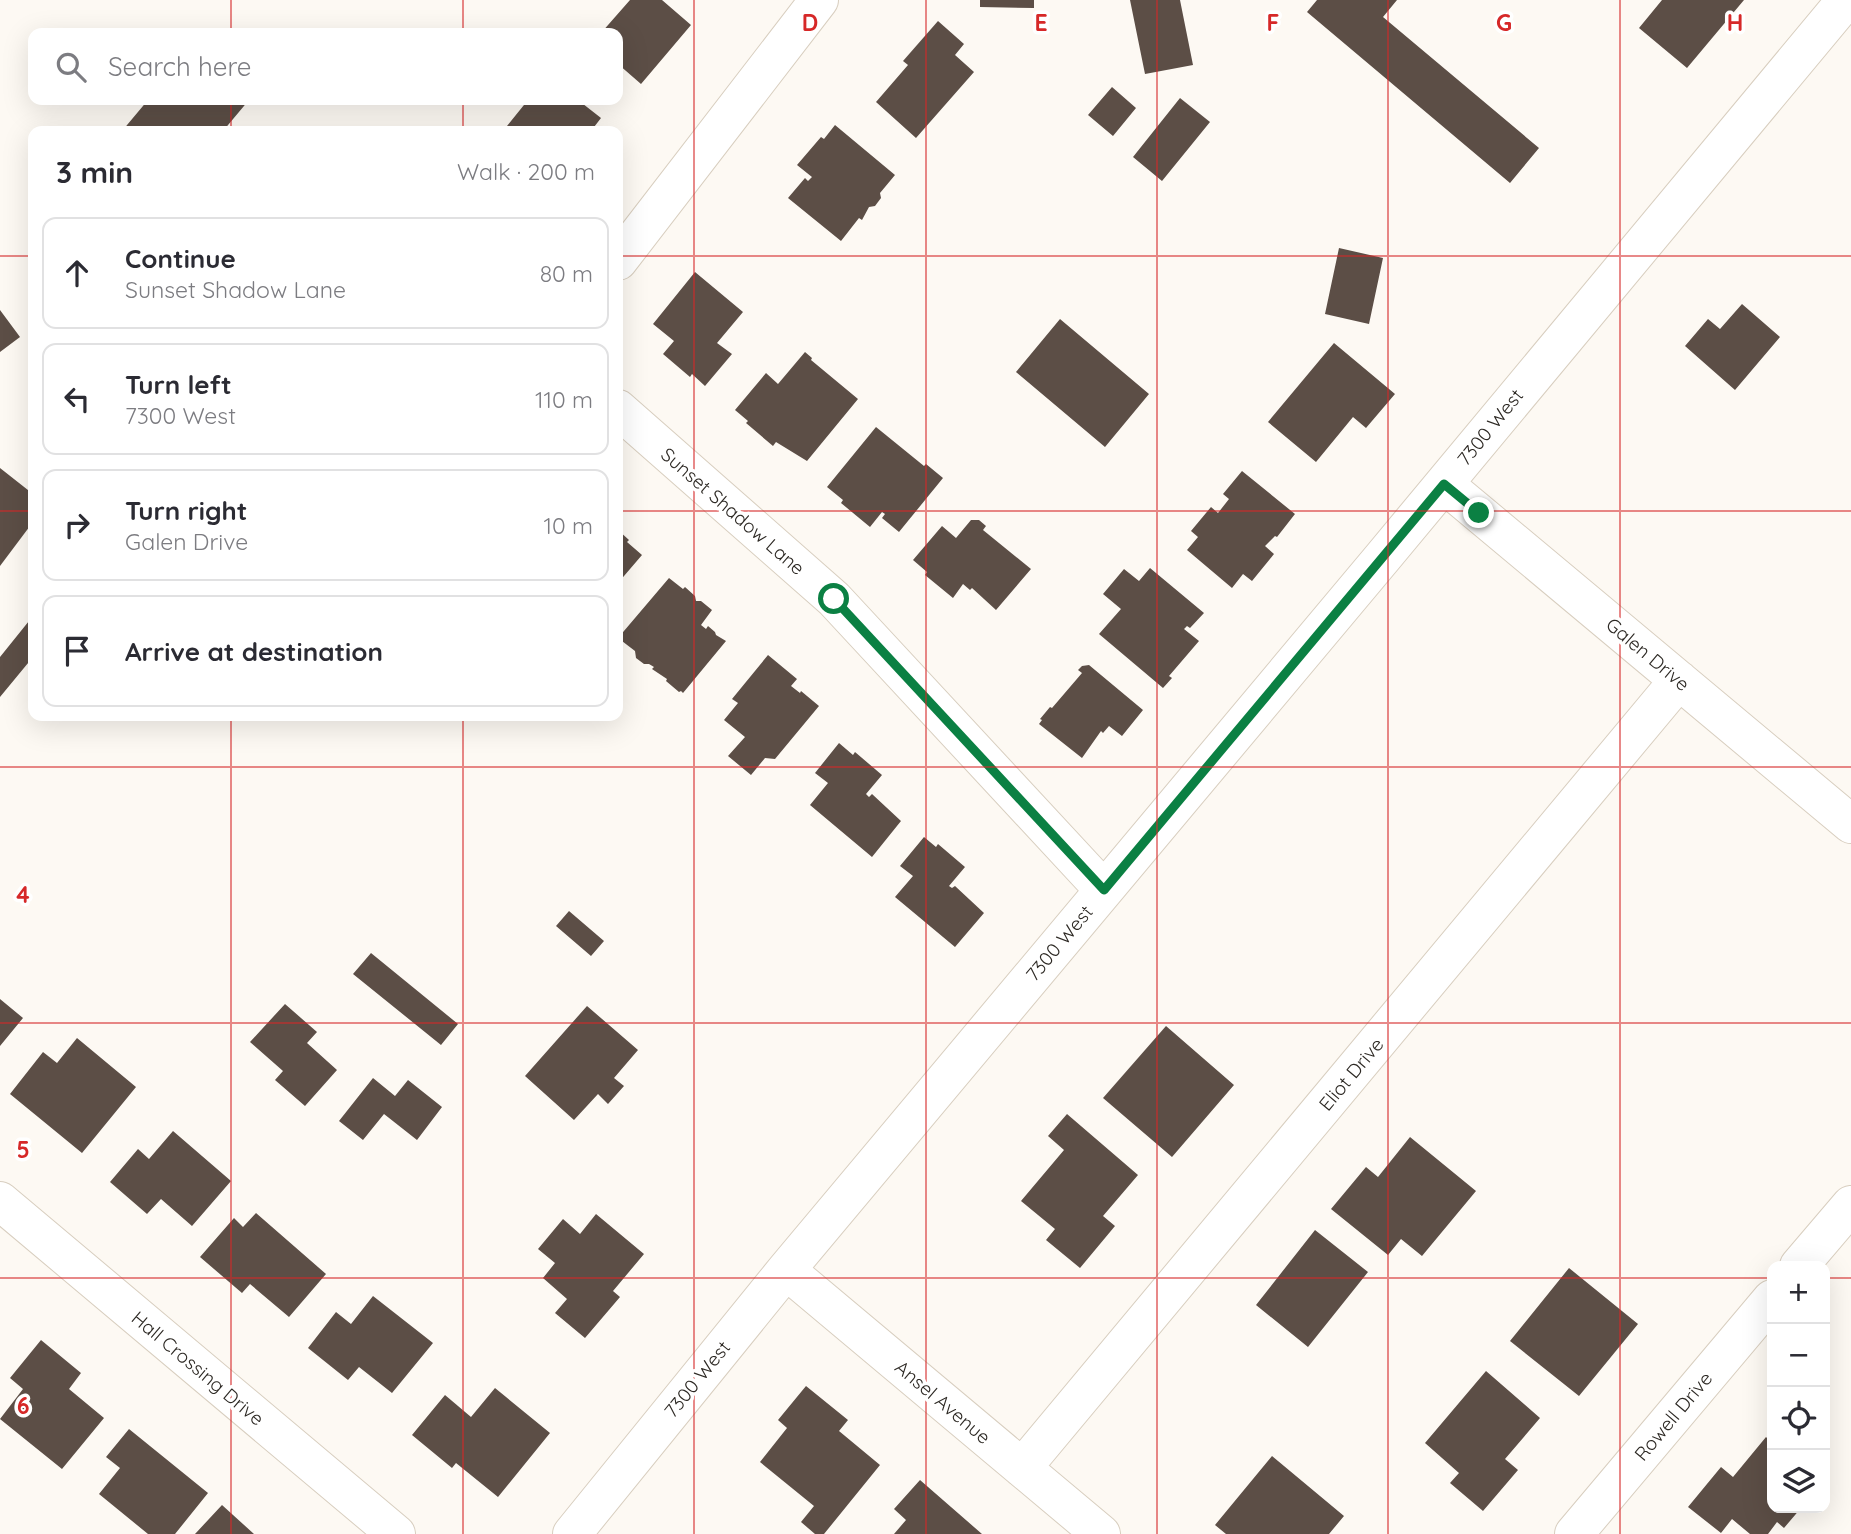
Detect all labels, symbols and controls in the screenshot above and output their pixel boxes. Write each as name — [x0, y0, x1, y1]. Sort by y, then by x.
text: D — [802, 8, 818, 37]
text: E — [1034, 8, 1048, 37]
text: F — [1267, 8, 1279, 37]
text: G — [1496, 8, 1512, 37]
text: H — [1727, 8, 1743, 37]
search box — [28, 28, 623, 105]
icon: search — [52, 48, 90, 86]
text: Search here — [108, 50, 252, 83]
text: 3 min — [56, 153, 133, 191]
text: Walk · 200 m — [457, 157, 595, 186]
text: Continue — [125, 242, 236, 275]
icon: ahead — [58, 254, 96, 292]
text: 80 m — [540, 259, 593, 288]
text: Sunset Shadow Lane — [125, 275, 346, 304]
text: Turn left — [125, 368, 232, 401]
icon: left — [58, 380, 96, 418]
street label: 7300 West — [1452, 384, 1528, 470]
text: 110 m — [535, 385, 593, 414]
text: 7300 West — [125, 401, 236, 430]
street label: Sunset Shadow Lane — [656, 442, 810, 580]
text: Turn right — [125, 494, 247, 527]
route end — [1463, 497, 1494, 528]
icon: right — [58, 506, 96, 544]
text: 10 m — [544, 511, 593, 540]
text: Galen Drive — [125, 527, 248, 556]
route start — [818, 583, 849, 614]
street label: Galen Drive — [1601, 612, 1695, 696]
icon: arrive — [58, 632, 96, 670]
text: Arrive at destination — [125, 635, 383, 668]
text: 4 — [16, 880, 30, 909]
street label: 7300 West — [1020, 900, 1098, 986]
street label: Eliot Drive — [1313, 1033, 1389, 1115]
text: 5 — [16, 1135, 30, 1164]
map controls — [1767, 1261, 1830, 1513]
button: + — [1767, 1261, 1830, 1324]
street label: Hall Crossing Drive — [127, 1306, 269, 1430]
button: − — [1767, 1324, 1830, 1387]
street label: 7300 West — [659, 1336, 735, 1422]
street label: Ansel Avenue — [890, 1355, 996, 1449]
street label: Rowell Drive — [1629, 1367, 1717, 1465]
button: locate — [1767, 1387, 1830, 1450]
text: 6 — [17, 1391, 29, 1420]
button: layers — [1767, 1450, 1830, 1513]

